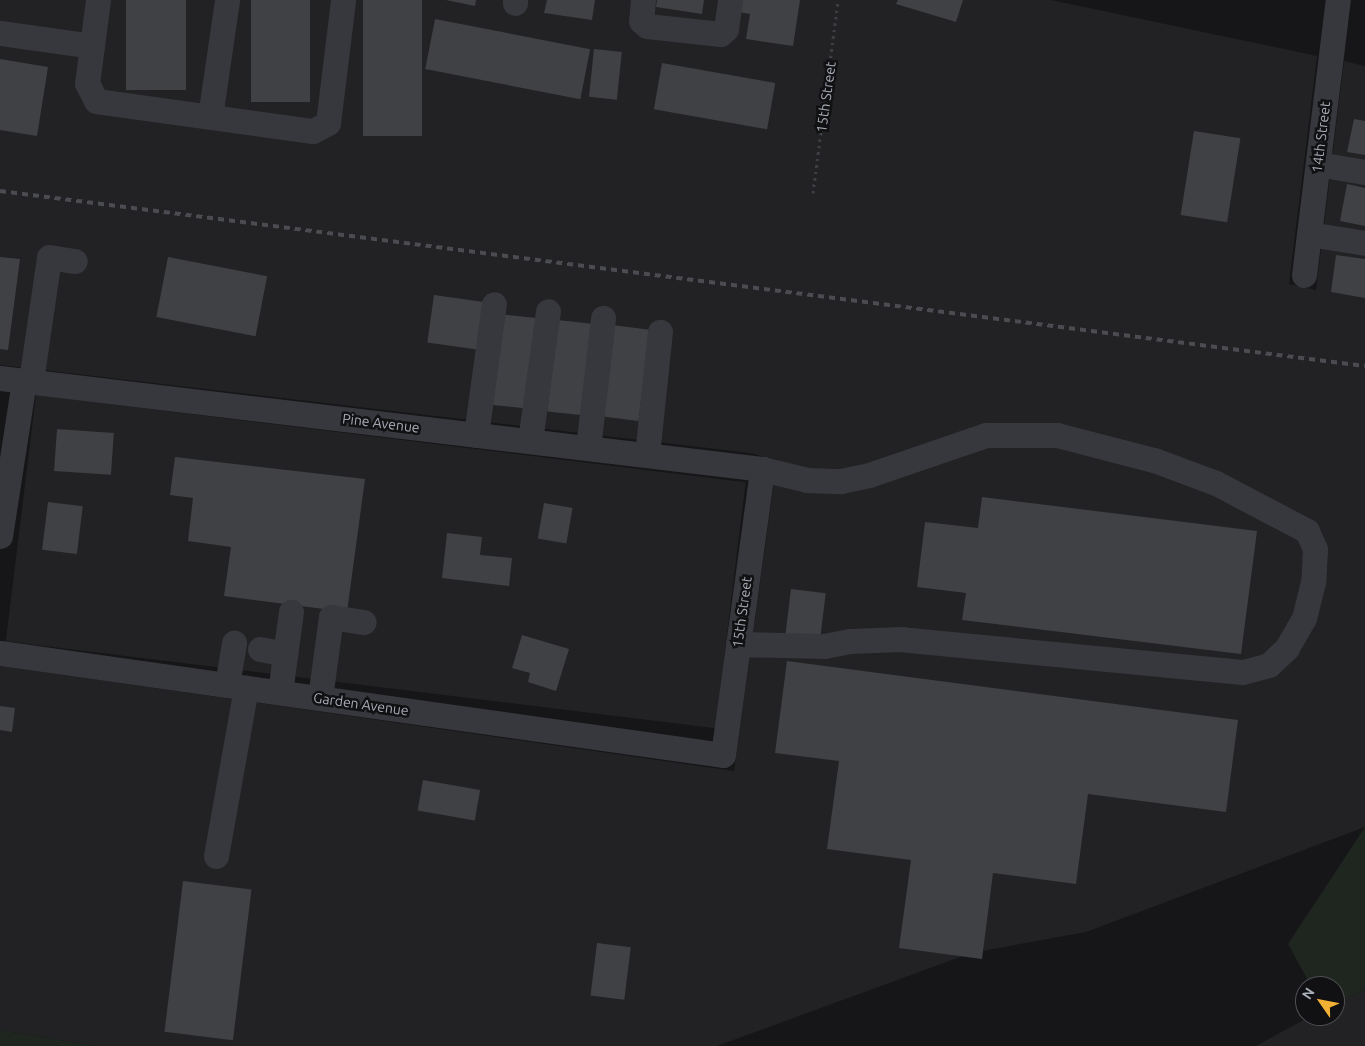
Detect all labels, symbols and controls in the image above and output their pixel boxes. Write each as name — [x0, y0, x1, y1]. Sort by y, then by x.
street label: 15th Street — [813, 60, 839, 134]
street label: 14th Street — [1308, 100, 1334, 174]
street label: Pine Avenue — [341, 410, 421, 436]
street label: 15th Street — [729, 575, 755, 649]
street label: Garden Avenue — [312, 689, 410, 719]
north arrow — [1295, 976, 1345, 1026]
text: N — [1299, 985, 1318, 1002]

